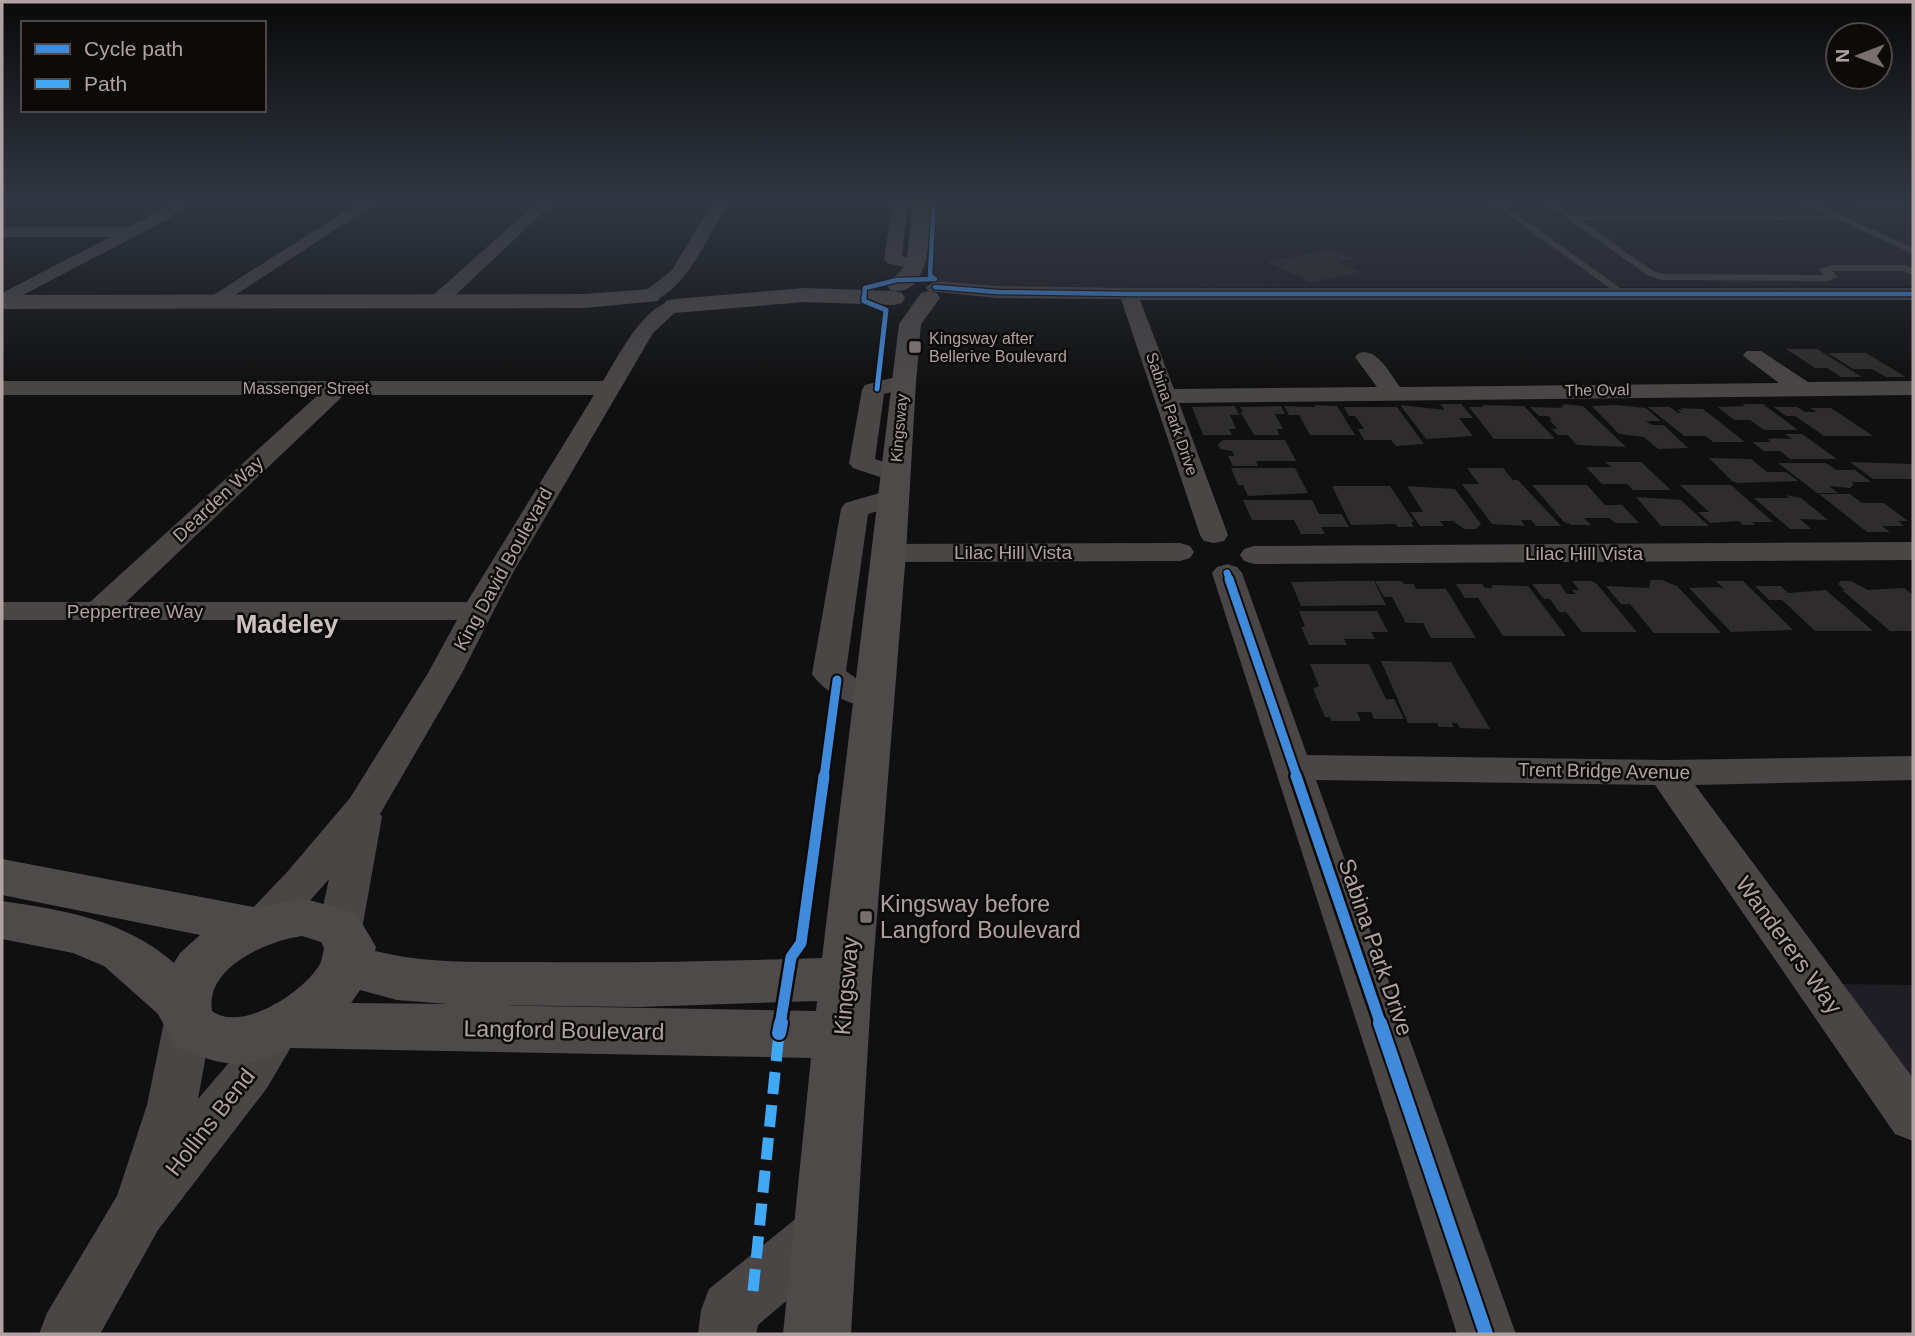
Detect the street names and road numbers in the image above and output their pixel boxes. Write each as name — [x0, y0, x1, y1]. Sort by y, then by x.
street label: Sabina Park Drive — [1143, 350, 1201, 478]
street label: Massenger Street — [243, 380, 370, 397]
street label: The Oval — [1564, 381, 1630, 399]
street label: Kingsway — [888, 393, 910, 463]
street label: Dearden Way — [169, 452, 268, 546]
street label: King David Boulevard — [450, 484, 556, 654]
street label: Lilac Hill Vista — [954, 542, 1072, 563]
street label: Lilac Hill Vista — [1525, 543, 1643, 564]
street label: Peppertree Way — [67, 601, 204, 622]
street label: Trent Bridge Avenue — [1518, 759, 1690, 783]
street label: Sabina Park Drive — [1334, 855, 1418, 1039]
street label: Wanderers Way — [1731, 871, 1848, 1019]
street label: Kingsway — [829, 935, 863, 1036]
street label: Langford Boulevard — [463, 1015, 665, 1045]
street label: Hollins Bend — [160, 1063, 260, 1181]

